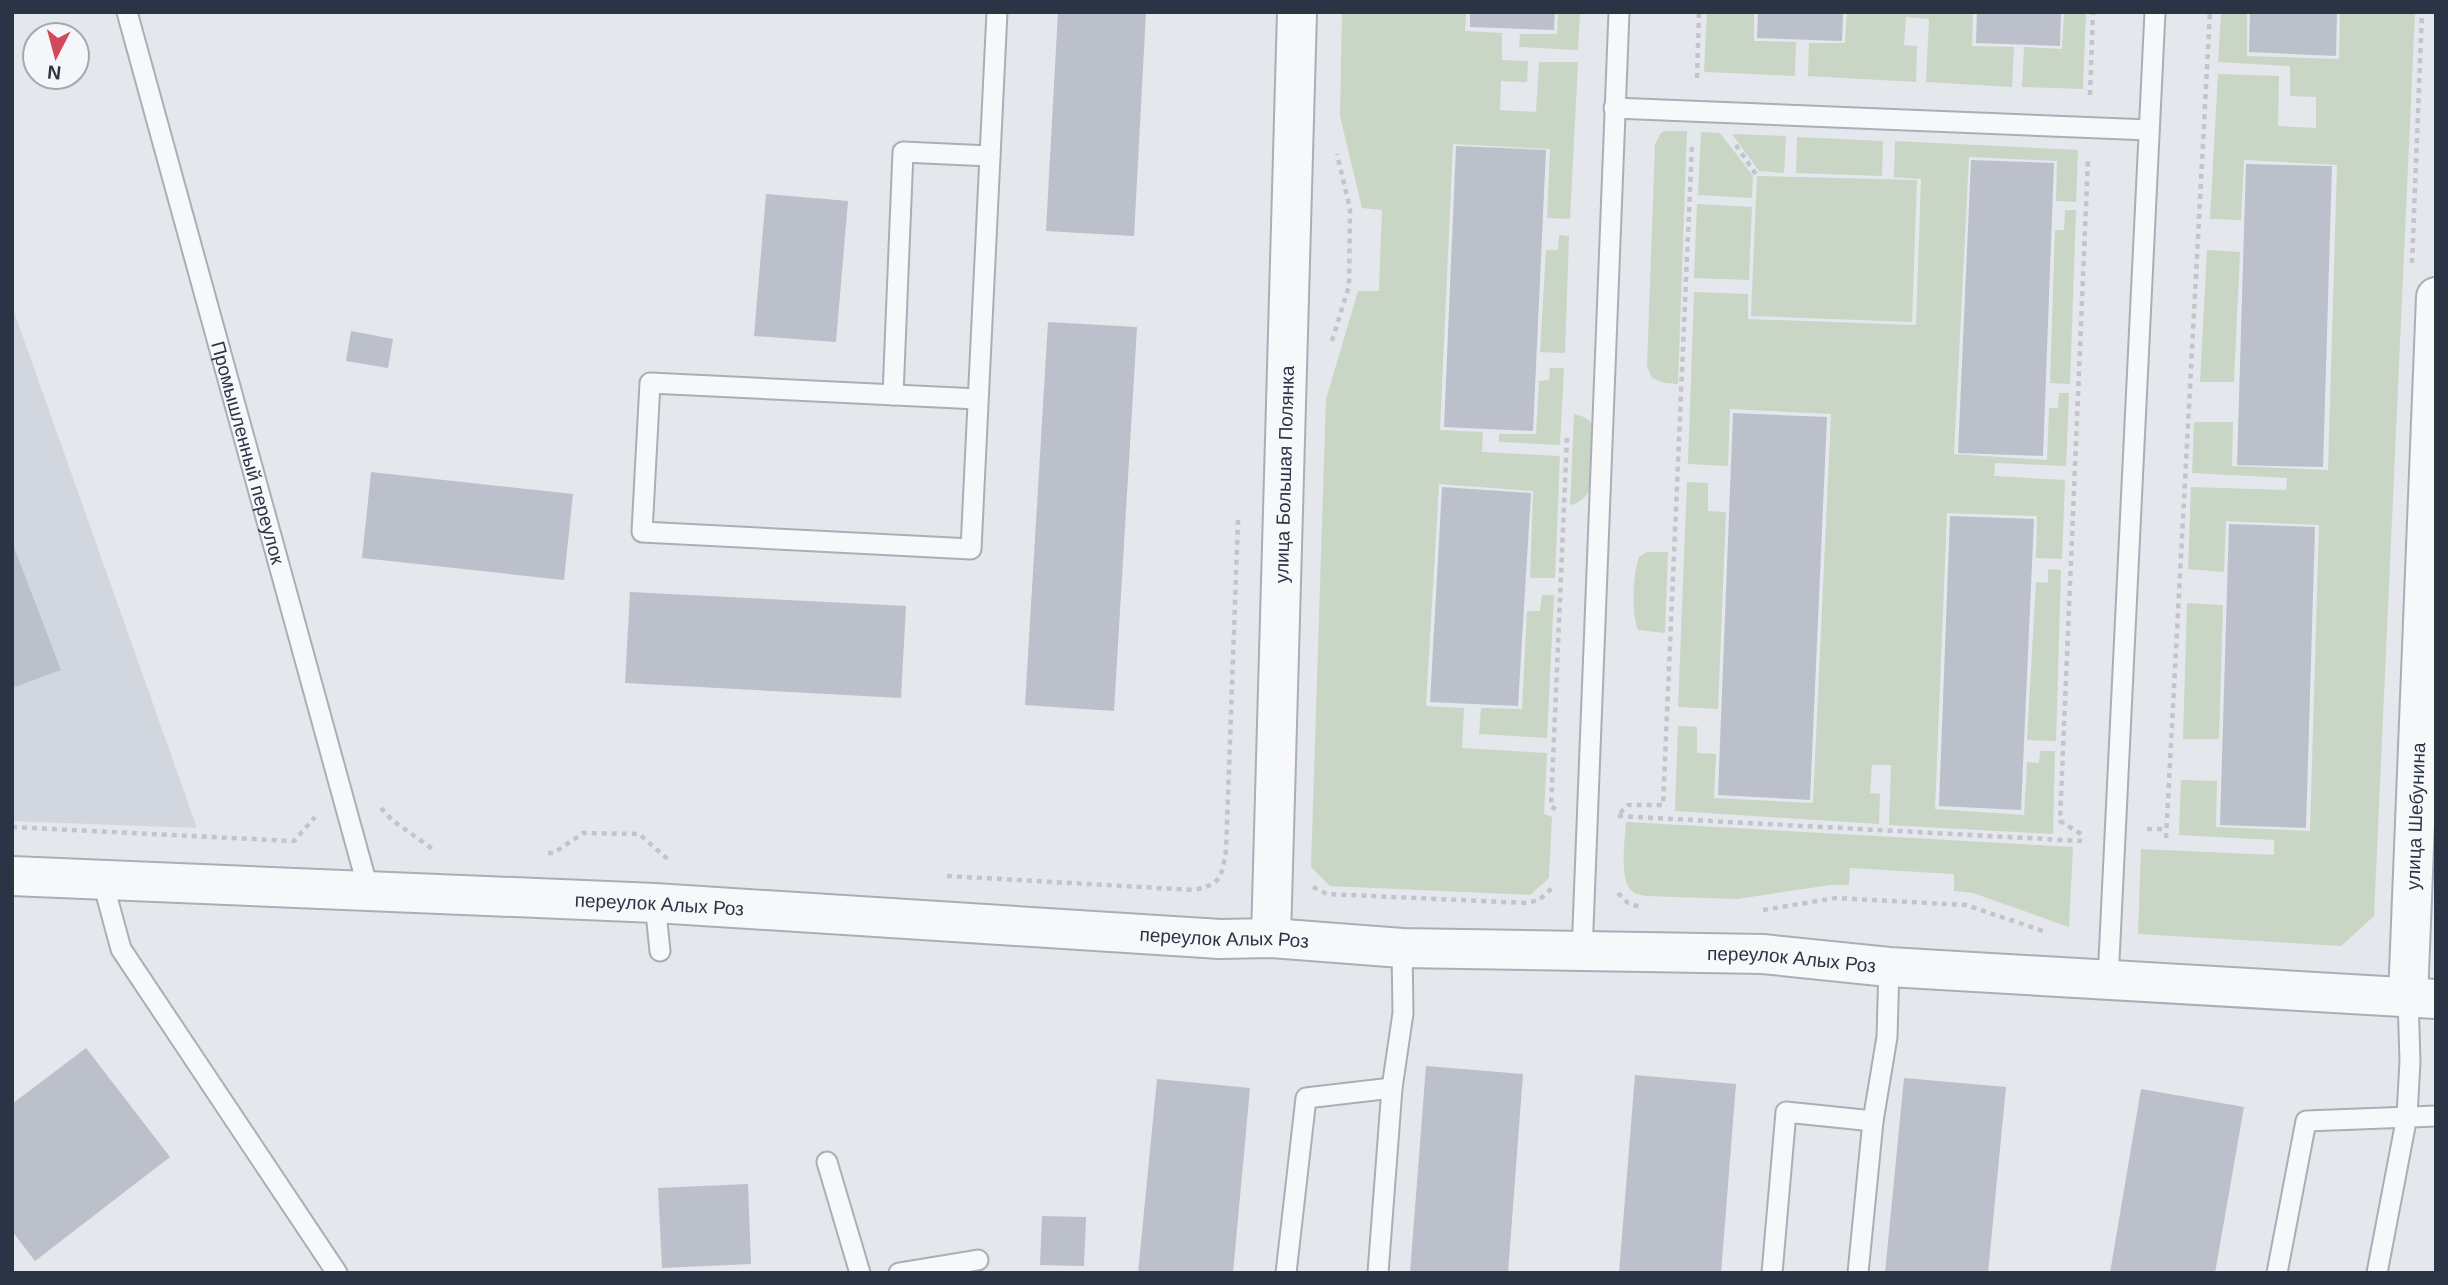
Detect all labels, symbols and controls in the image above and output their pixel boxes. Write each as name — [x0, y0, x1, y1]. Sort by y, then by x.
north arrow — [21, 21, 91, 91]
text: N — [46, 61, 62, 84]
street label: Промышленный переулок — [208, 339, 289, 567]
street label: улица Большая Полянка — [1270, 365, 1298, 583]
street label: улица Шебунина — [2402, 742, 2429, 890]
street label: переулок Алых Роз — [574, 889, 745, 919]
street label: переулок Алых Роз — [1139, 923, 1310, 951]
street label: переулок Алых Роз — [1707, 943, 1877, 976]

